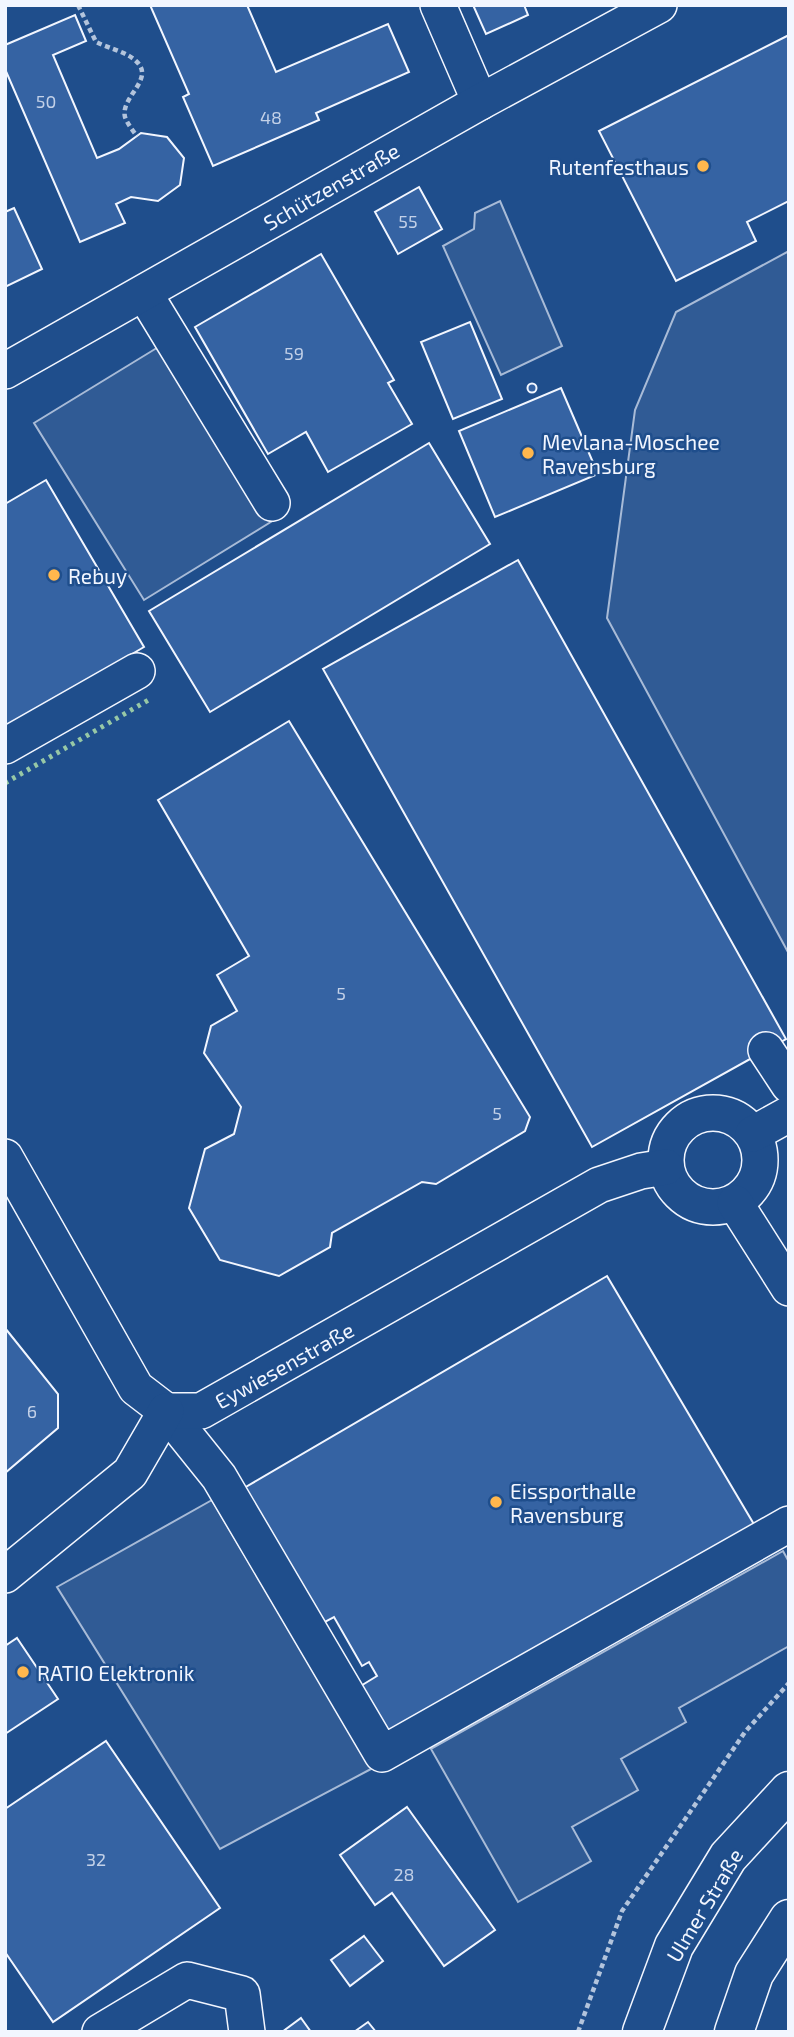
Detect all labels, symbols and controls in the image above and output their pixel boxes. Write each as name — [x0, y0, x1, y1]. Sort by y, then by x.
house number: 50 — [36, 90, 56, 112]
house number: 48 — [260, 106, 282, 128]
street label: Schützenstraße — [259, 137, 403, 235]
place label: Rutenfesthaus — [548, 154, 689, 179]
marker: Rutenfesthaus — [695, 158, 711, 174]
house number: 55 — [398, 210, 418, 232]
house number: 59 — [284, 342, 304, 364]
place label: Mevlana-Moschee Ravensburg — [542, 429, 720, 478]
marker: Mevlana-Moschee Ravensburg — [520, 445, 536, 461]
place label: Rebuy — [68, 563, 127, 588]
marker: Rebuy — [46, 567, 62, 583]
house number: 5 — [336, 982, 346, 1004]
house number: 5 — [492, 1102, 502, 1124]
street label: Eywiesenstraße — [210, 1317, 358, 1413]
house number: 6 — [27, 1400, 37, 1422]
place label: Eissporthalle Ravensburg — [510, 1478, 636, 1527]
marker: Eissporthalle Ravensburg — [488, 1494, 504, 1510]
place label: RATIO Elektronik — [37, 1660, 195, 1685]
marker: RATIO Elektronik — [15, 1664, 31, 1680]
street label: Ulmer Straße — [660, 1844, 748, 1966]
house number: 32 — [86, 1848, 106, 1870]
house number: 28 — [393, 1863, 415, 1885]

